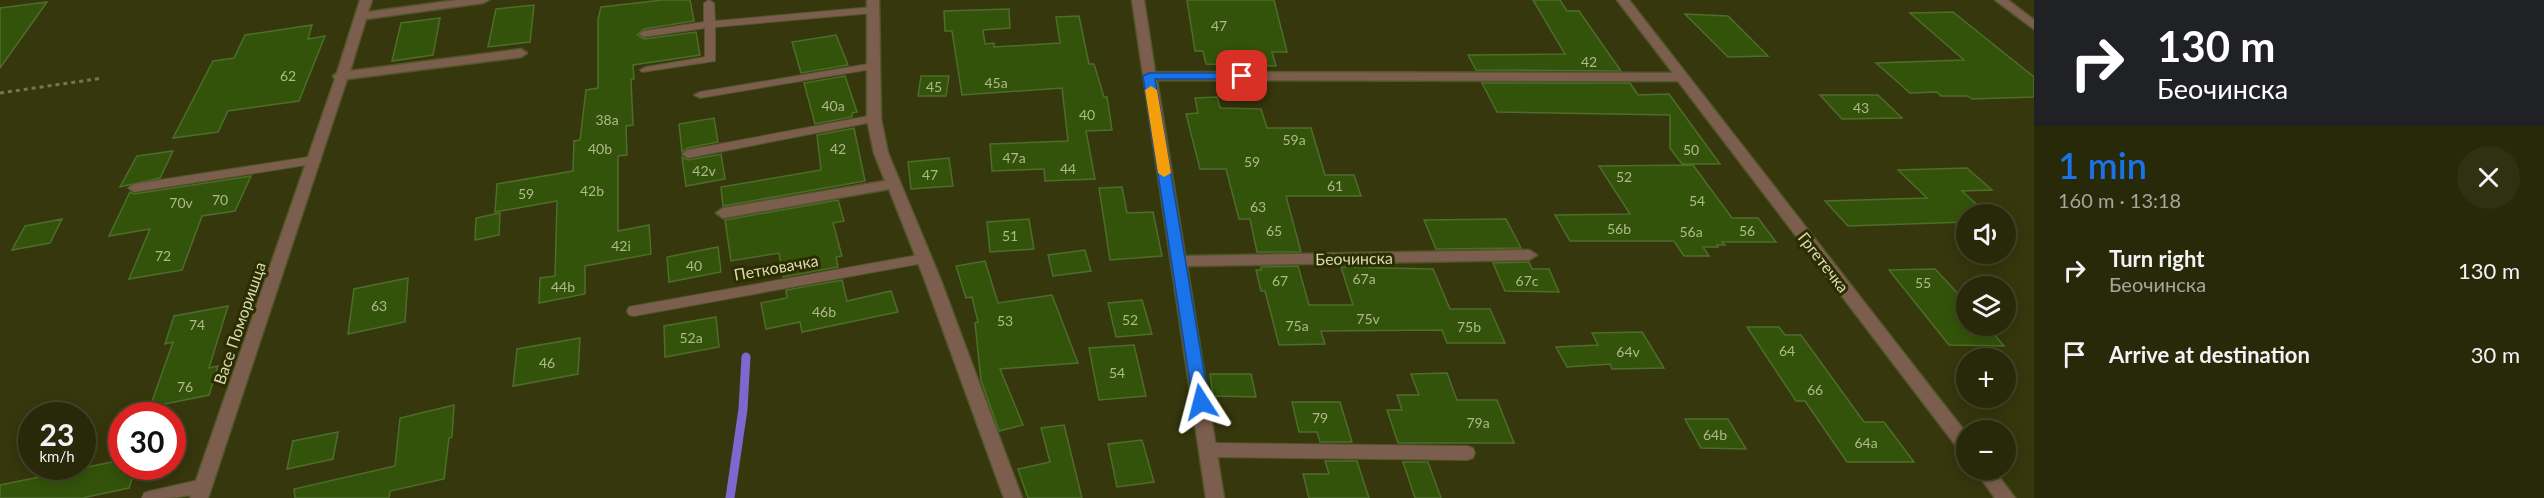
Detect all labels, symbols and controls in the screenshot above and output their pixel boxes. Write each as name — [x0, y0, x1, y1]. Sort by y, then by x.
house number: 47 — [1211, 17, 1227, 34]
text: 130 m — [2157, 21, 2275, 71]
icon: right — [2058, 24, 2136, 102]
pin — [1216, 50, 1267, 101]
house number: 42 — [1581, 53, 1597, 70]
icon: arrive — [1225, 59, 1258, 92]
house number: 62 — [280, 67, 296, 84]
text: Беочинска — [2157, 72, 2288, 105]
house number: 45a — [984, 74, 1008, 91]
house number: 45 — [926, 78, 942, 95]
house number: 40a — [821, 97, 845, 114]
house number: 43 — [1853, 99, 1869, 116]
house number: 40 — [1079, 106, 1095, 123]
house number: 38a — [595, 111, 619, 128]
house number: 59a — [1282, 131, 1306, 148]
house number: 40b — [588, 140, 612, 157]
house number: 42 — [830, 140, 846, 157]
house number: 50 — [1683, 141, 1699, 158]
text: 1 min — [2058, 143, 2147, 187]
button: close — [2457, 146, 2520, 209]
house number: 47a — [1002, 149, 1026, 166]
house number: 59 — [1244, 153, 1260, 170]
house number: 44 — [1060, 160, 1076, 177]
house number: 42v — [692, 162, 717, 179]
house number: 47 — [922, 166, 938, 183]
house number: 52 — [1616, 168, 1632, 185]
house number: 61 — [1327, 177, 1343, 194]
house number: 42b — [580, 182, 604, 199]
house number: 59 — [518, 185, 534, 202]
text: 160 m · 13:18 — [2058, 188, 2181, 212]
house number: 70 — [212, 191, 228, 208]
house number: 54 — [1689, 192, 1705, 209]
house number: 70v — [169, 194, 194, 211]
house number: 63 — [1250, 198, 1266, 215]
map controls — [1956, 204, 2016, 480]
button: sound — [1956, 204, 2016, 264]
house number: 56b — [1607, 220, 1631, 237]
house number: 65 — [1266, 222, 1282, 239]
house number: 56 — [1739, 222, 1755, 239]
house number: 56a — [1679, 223, 1703, 240]
house number: 51 — [1002, 227, 1018, 244]
street label: Гргетечка — [1795, 228, 1853, 296]
house number: 42i — [611, 237, 631, 254]
text: Turn right — [2109, 245, 2204, 272]
house number: 72 — [155, 247, 171, 264]
street label: Беочинска — [1315, 248, 1393, 268]
street label: Петковачка — [732, 250, 820, 284]
icon: right — [2058, 254, 2091, 287]
house number: 40 — [686, 257, 702, 274]
text: 130 m — [2458, 257, 2520, 284]
street label: Васе Поморишца — [209, 259, 269, 387]
house number: 67a — [1352, 270, 1376, 287]
house number: 67 — [1272, 272, 1288, 289]
house number: 67c — [1516, 272, 1539, 289]
text: Беочинска — [2109, 272, 2206, 296]
house number: 55 — [1915, 274, 1931, 291]
button: layers — [1956, 276, 2016, 336]
house number: 44b — [551, 278, 575, 295]
house number: 63 — [371, 297, 387, 314]
house number: 46b — [812, 303, 836, 320]
house number: 75v — [1356, 310, 1381, 327]
house number: 52 — [1122, 311, 1138, 328]
house number: 53 — [997, 312, 1013, 329]
house number: 74 — [189, 316, 205, 333]
house number: 75a — [1285, 317, 1309, 334]
house number: 75b — [1457, 318, 1481, 335]
house number: 52a — [679, 329, 703, 346]
icon: arrive — [2058, 338, 2091, 371]
text: Arrive at destination — [2109, 341, 2310, 368]
text: 30 m — [2471, 341, 2520, 368]
house number: 64 — [1779, 342, 1795, 359]
house number: 64v — [1616, 343, 1641, 360]
button: + — [1956, 348, 2016, 408]
house number: 46 — [539, 354, 555, 371]
house number: 54 — [1109, 364, 1125, 381]
position arrow — [1169, 370, 1233, 434]
house number: 76 — [177, 378, 193, 395]
house number: 66 — [1807, 381, 1823, 398]
speed limit sign: 30 — [108, 402, 186, 480]
house number: 79 — [1312, 409, 1328, 426]
house number: 79a — [1466, 414, 1490, 431]
text: 23 — [40, 416, 74, 452]
button: − — [1956, 420, 2016, 480]
house number: 64b — [1703, 426, 1727, 443]
house number: 64a — [1854, 434, 1878, 451]
text: km/h — [39, 447, 75, 465]

